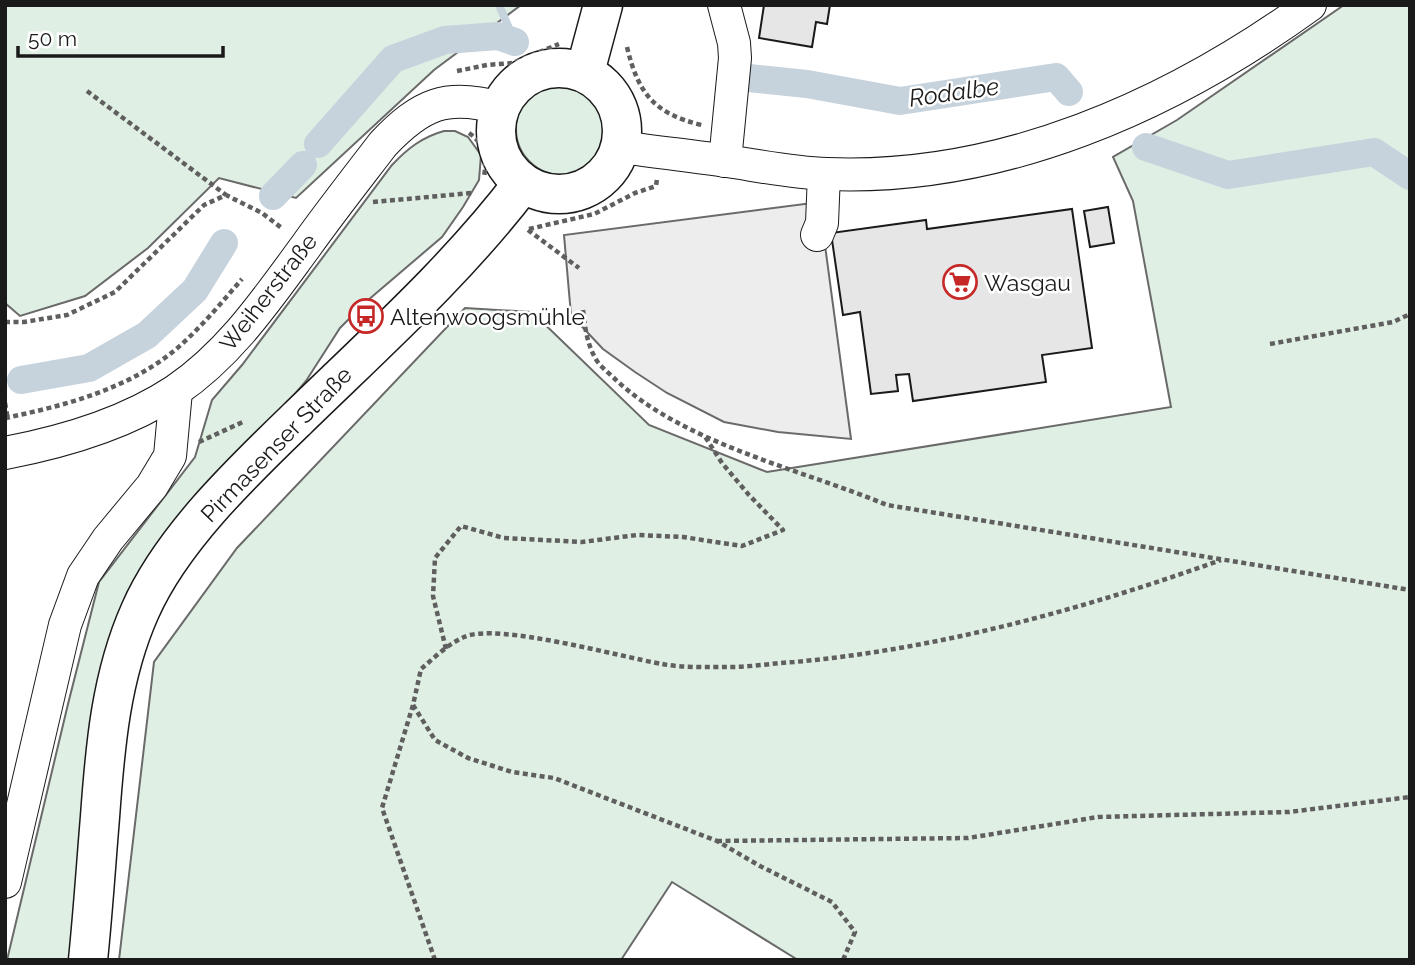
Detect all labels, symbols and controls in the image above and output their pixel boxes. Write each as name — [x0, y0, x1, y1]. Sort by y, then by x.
scale bar — [18, 14, 222, 58]
text: 50 m — [28, 26, 77, 51]
water label: Rodalbe — [907, 71, 1001, 113]
street label: Weiherstraße — [214, 228, 322, 356]
supermarket icon: Wasgau — [941, 263, 979, 301]
place label: Wasgau — [984, 269, 1071, 296]
bus stop icon: Altenwoogsmühle — [347, 297, 385, 335]
place label: Altenwoogsmühle — [390, 303, 585, 330]
street label: Pirmasenser Straße — [195, 361, 357, 527]

